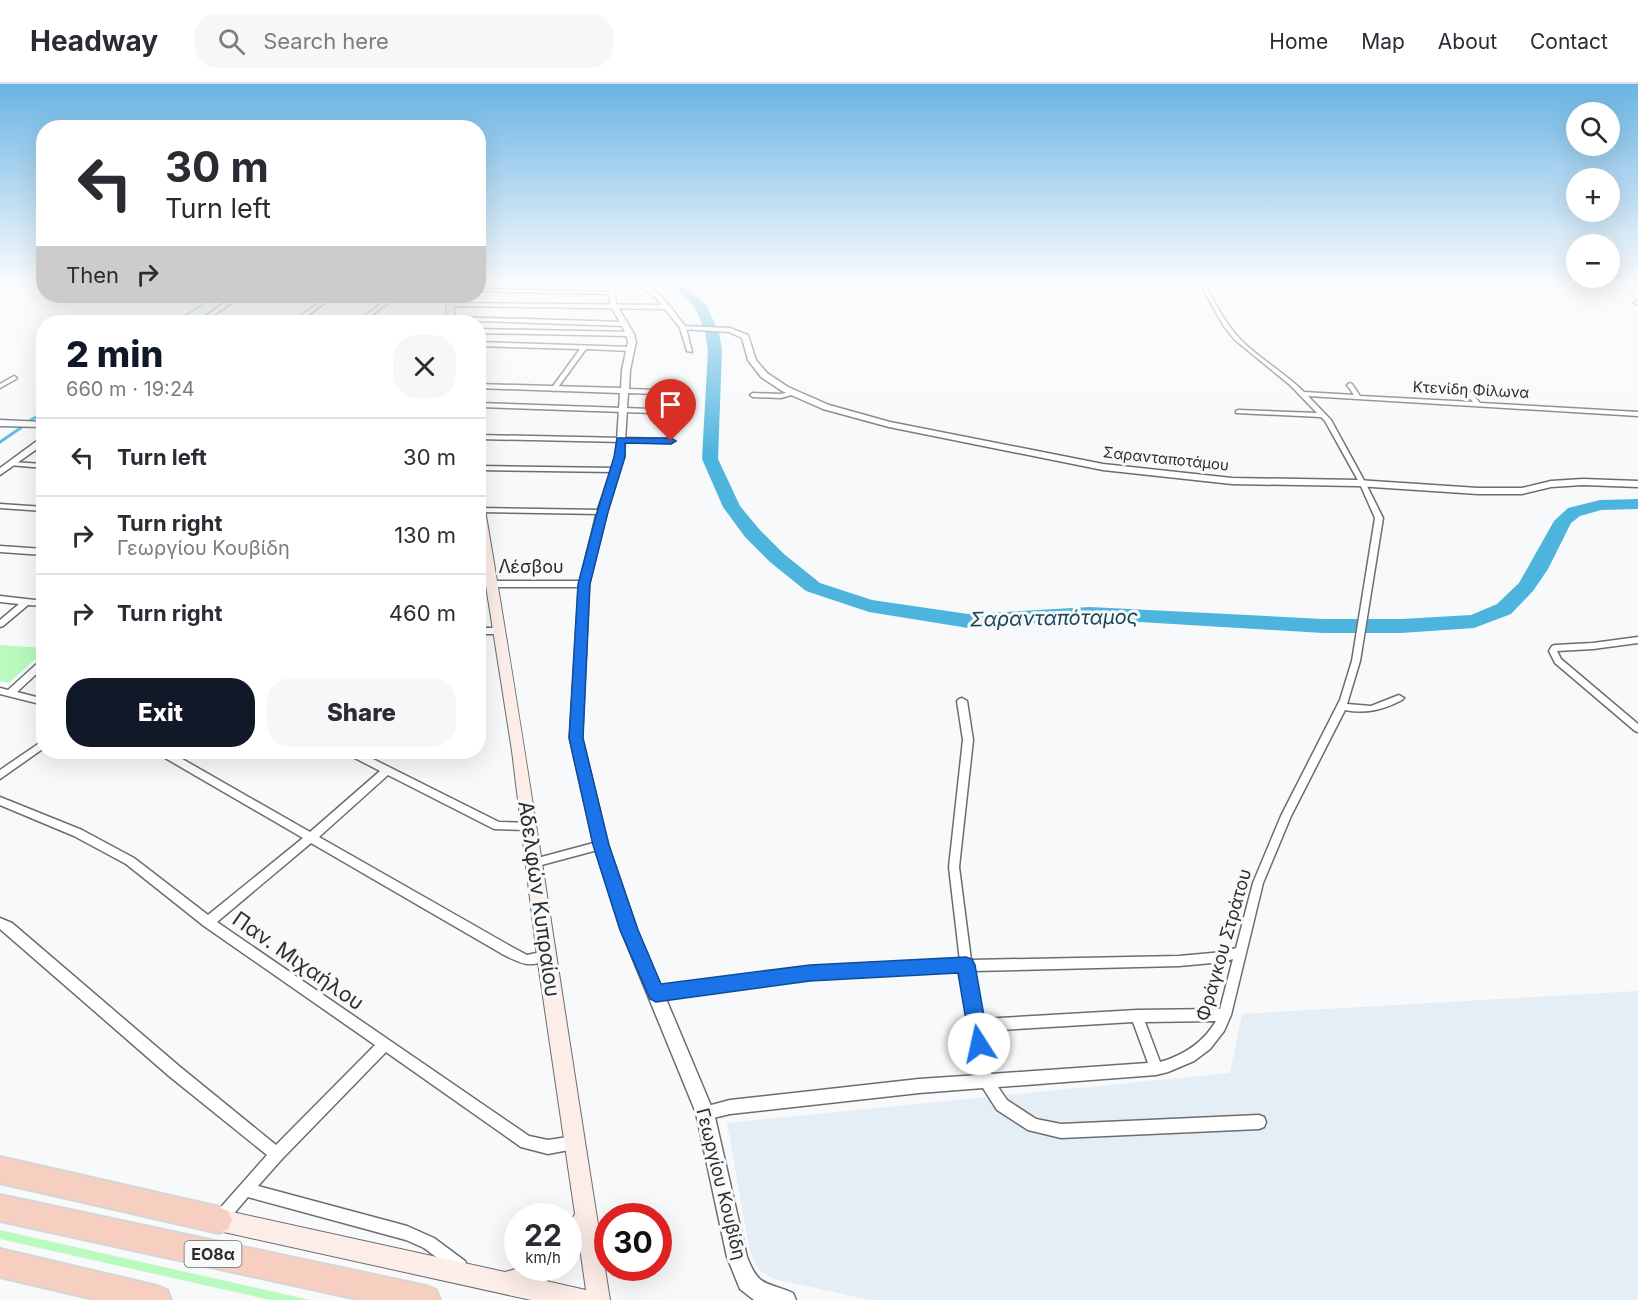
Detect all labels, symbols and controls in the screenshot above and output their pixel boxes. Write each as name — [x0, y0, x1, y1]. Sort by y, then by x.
search box — [194, 14, 614, 68]
text: Headway — [30, 24, 158, 58]
icon: search — [215, 25, 248, 58]
text: Search here — [263, 28, 389, 54]
text: Home — [1269, 29, 1328, 54]
text: Map — [1361, 29, 1405, 54]
text: About — [1438, 29, 1497, 54]
text: Contact — [1530, 29, 1608, 54]
map controls — [1566, 102, 1620, 288]
button: search — [1566, 102, 1620, 156]
text: 30 m — [165, 141, 269, 192]
icon: left — [66, 144, 144, 222]
button: + — [1566, 168, 1620, 222]
text: Turn left — [165, 192, 271, 225]
button: − — [1566, 234, 1620, 288]
icon: right — [131, 258, 164, 291]
text: Then — [66, 262, 119, 288]
text: 2 min — [66, 332, 163, 376]
button: close — [393, 335, 456, 398]
text: 660 m · 19:24 — [66, 377, 195, 401]
street label: Κτενίδη Φίλωνα — [1412, 377, 1530, 402]
pin — [645, 379, 696, 441]
icon: arrive — [654, 388, 687, 421]
icon: left — [66, 441, 99, 474]
street label: Σαρανταποτάμου — [1102, 442, 1230, 475]
text: Turn left — [117, 444, 207, 470]
text: 30 m — [403, 444, 456, 470]
text: Turn right — [117, 510, 223, 536]
icon: right — [66, 519, 99, 552]
text: 130 m — [394, 522, 456, 548]
text: Γεωργίου Κουβίδη — [117, 536, 290, 560]
street label: Λέσβου — [498, 556, 564, 577]
icon: right — [66, 597, 99, 630]
text: Turn right — [117, 600, 223, 626]
text: 460 m — [389, 600, 456, 626]
water label: Σαρανταπόταμος — [970, 605, 1138, 631]
button: Exit — [66, 678, 255, 747]
button: Share — [267, 678, 456, 747]
street label: Αδελφών Κυπραίου — [513, 799, 566, 999]
street label: Φράγκου Στράτου — [1192, 866, 1255, 1023]
street label: Παν. Μιχαήλου — [228, 906, 369, 1015]
position arrow — [947, 1012, 1011, 1076]
street label: Γεωργίου Κουβίδη — [692, 1106, 750, 1262]
speed limit sign: 30 — [594, 1203, 672, 1281]
text: 22 — [524, 1217, 562, 1253]
road number: ΕΟ8α — [184, 1241, 242, 1267]
text: km/h — [525, 1248, 561, 1267]

